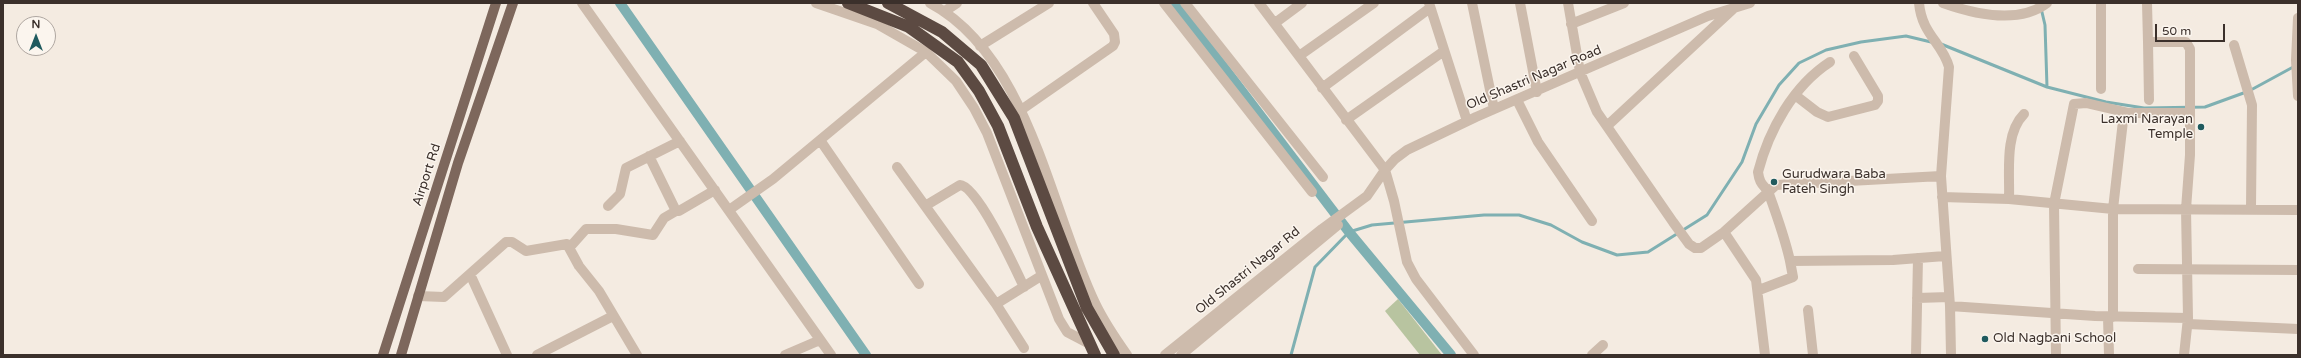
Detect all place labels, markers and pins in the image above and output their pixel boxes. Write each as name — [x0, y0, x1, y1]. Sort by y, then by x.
place label: Laxmi Narayan Temple — [2101, 112, 2193, 143]
marker: Laxmi Narayan Temple — [2196, 122, 2206, 132]
place label: Gurudwara Baba Fateh Singh — [1782, 167, 1886, 198]
marker: Gurudwara Baba Fateh Singh — [1769, 177, 1779, 187]
place label: Old Nagbani School — [1993, 331, 2116, 347]
marker: Old Nagbani School — [1980, 334, 1990, 344]

